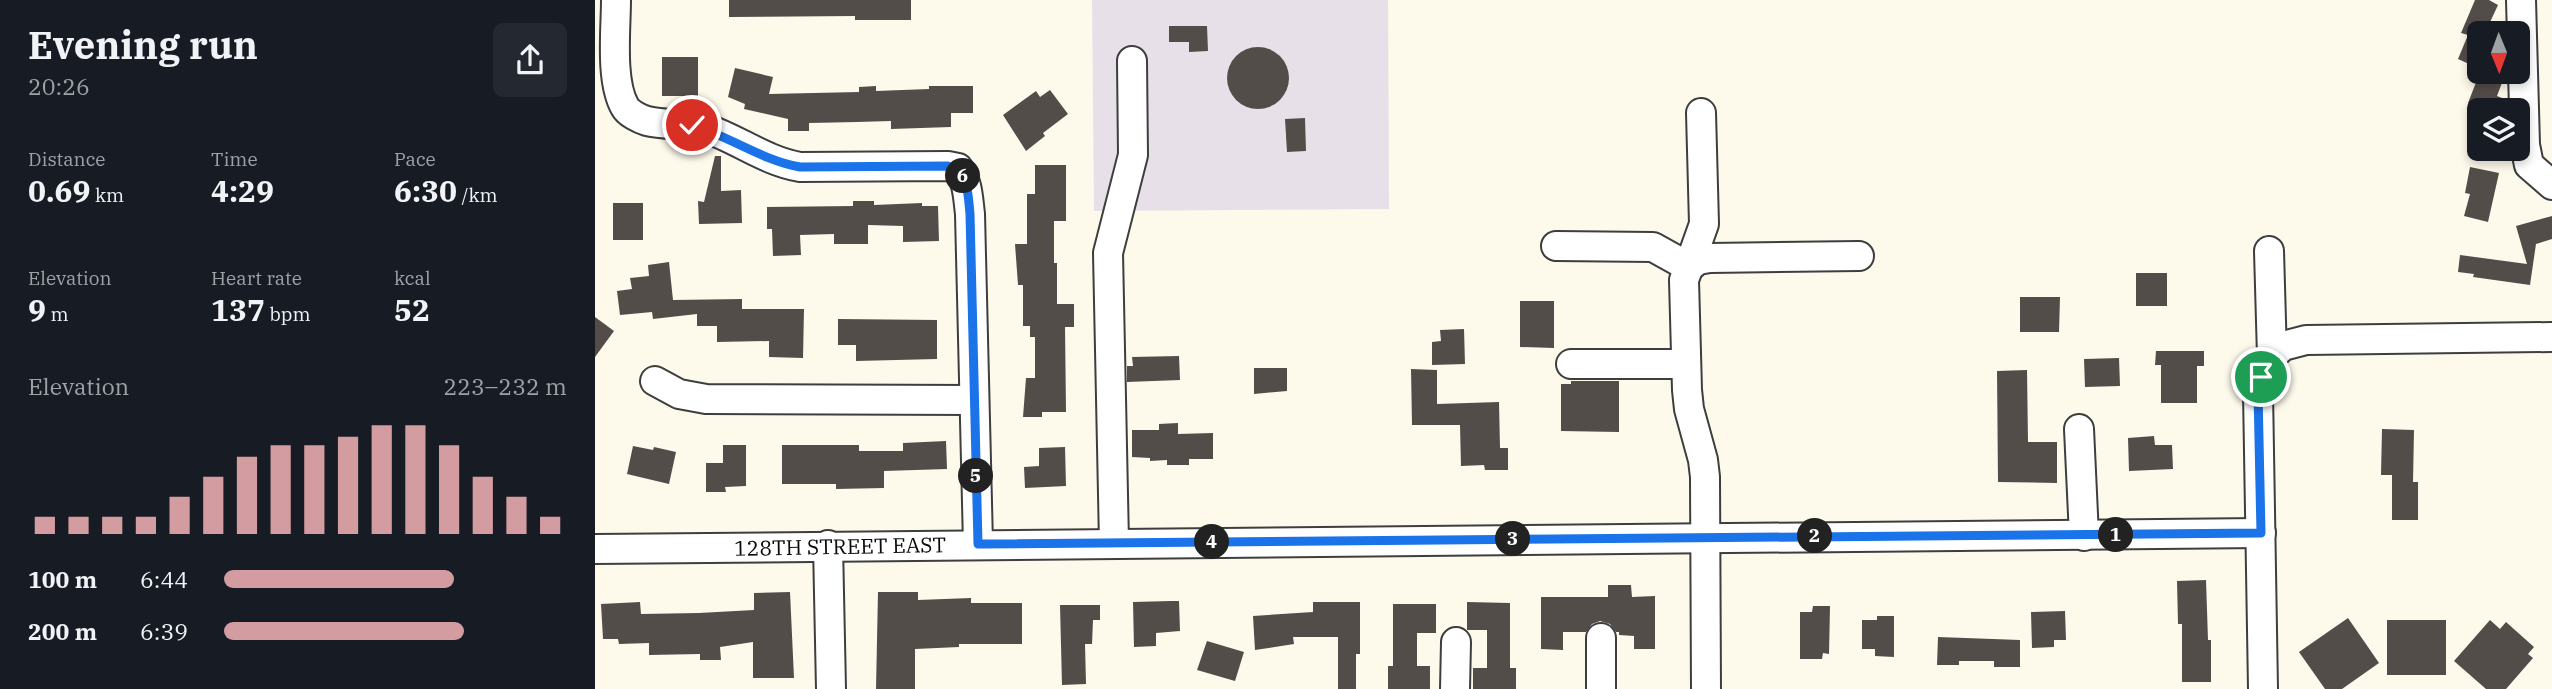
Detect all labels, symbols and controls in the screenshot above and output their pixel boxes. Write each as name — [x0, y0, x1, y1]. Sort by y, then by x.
text: Evening run — [28, 20, 258, 69]
north arrow — [2467, 21, 2531, 84]
map controls — [2467, 21, 2530, 161]
button: share — [493, 23, 567, 97]
text: 20:26 — [28, 71, 90, 101]
pin — [662, 95, 722, 155]
button: layers — [2467, 98, 2530, 161]
icon: check — [673, 106, 711, 144]
text: Distance — [28, 147, 106, 171]
text: Time — [211, 147, 258, 171]
text: Pace — [394, 147, 436, 171]
pin: 6 — [945, 158, 981, 194]
text: 6 — [957, 163, 968, 187]
text: 0.69 — [28, 171, 90, 210]
text: 4:29 — [211, 171, 274, 210]
text: 6:30 — [394, 171, 457, 210]
text: km — [90, 183, 124, 207]
text: /km — [457, 183, 498, 207]
text: Elevation — [28, 266, 112, 290]
text: Heart rate — [211, 266, 302, 290]
text: kcal — [394, 266, 431, 290]
text: 9 — [28, 290, 46, 329]
text: 137 — [211, 290, 265, 329]
text: 52 — [394, 290, 430, 329]
text: m — [46, 302, 69, 326]
text: bpm — [265, 302, 311, 326]
pin — [2231, 347, 2291, 407]
icon: arrive — [2242, 358, 2280, 396]
text: Elevation — [28, 371, 129, 401]
text: 223–232 m — [443, 371, 567, 401]
pin: 5 — [959, 458, 993, 494]
text: 5 — [970, 463, 981, 487]
pin: 2 — [1797, 518, 1833, 554]
pin: 1 — [2099, 518, 2133, 552]
pin: 3 — [1495, 522, 1531, 556]
text: 1 — [2110, 522, 2121, 546]
text: 2 — [1809, 523, 1820, 547]
pin: 4 — [1195, 524, 1229, 560]
text: 3 — [1507, 526, 1518, 550]
text: 4 — [1206, 529, 1217, 553]
street label: 128TH STREET EAST — [734, 530, 946, 562]
text: 100 m — [28, 564, 97, 594]
text: 6:44 — [140, 564, 188, 594]
text: 200 m — [28, 616, 97, 646]
text: 6:39 — [140, 616, 188, 646]

